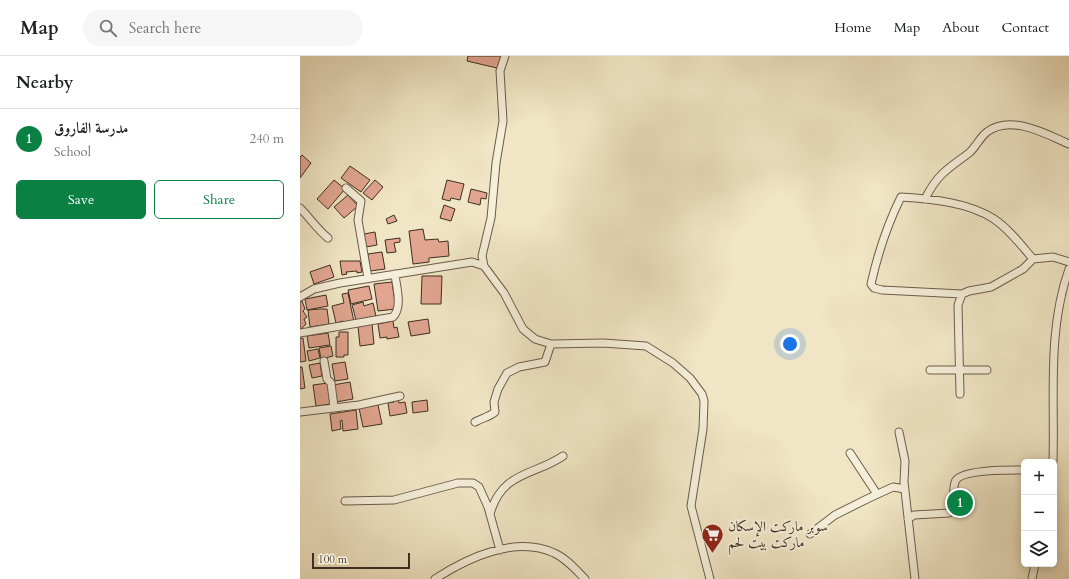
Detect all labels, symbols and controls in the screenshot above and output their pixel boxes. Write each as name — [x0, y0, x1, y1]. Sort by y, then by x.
search box — [83, 10, 363, 46]
text: Map — [20, 15, 59, 41]
icon: search — [97, 17, 119, 39]
text: Search here — [129, 18, 201, 38]
text: Home — [834, 18, 872, 37]
text: Map — [894, 18, 920, 37]
text: About — [942, 18, 979, 37]
text: Contact — [1001, 18, 1049, 37]
text: Nearby — [16, 71, 73, 94]
text: مدرسة الفاروق — [54, 118, 128, 138]
text: 1 — [26, 130, 32, 148]
text: 240 m — [250, 130, 284, 148]
text: School — [54, 143, 91, 161]
button: Save — [16, 180, 146, 219]
button: Share — [154, 180, 284, 219]
your location — [780, 334, 800, 354]
map controls — [1021, 459, 1057, 567]
button: + — [1021, 459, 1057, 495]
pin: 1 — [947, 488, 973, 518]
button: − — [1021, 495, 1057, 531]
place label: سوبر ماركت الإسكان ماركت بيت لحم — [728, 517, 828, 556]
supermarket icon: سوبر ماركت الإسكان ماركت بيت لحم — [699, 521, 725, 554]
button: layers — [1021, 531, 1057, 567]
scale bar — [312, 551, 410, 570]
text: 100 m — [318, 552, 347, 567]

